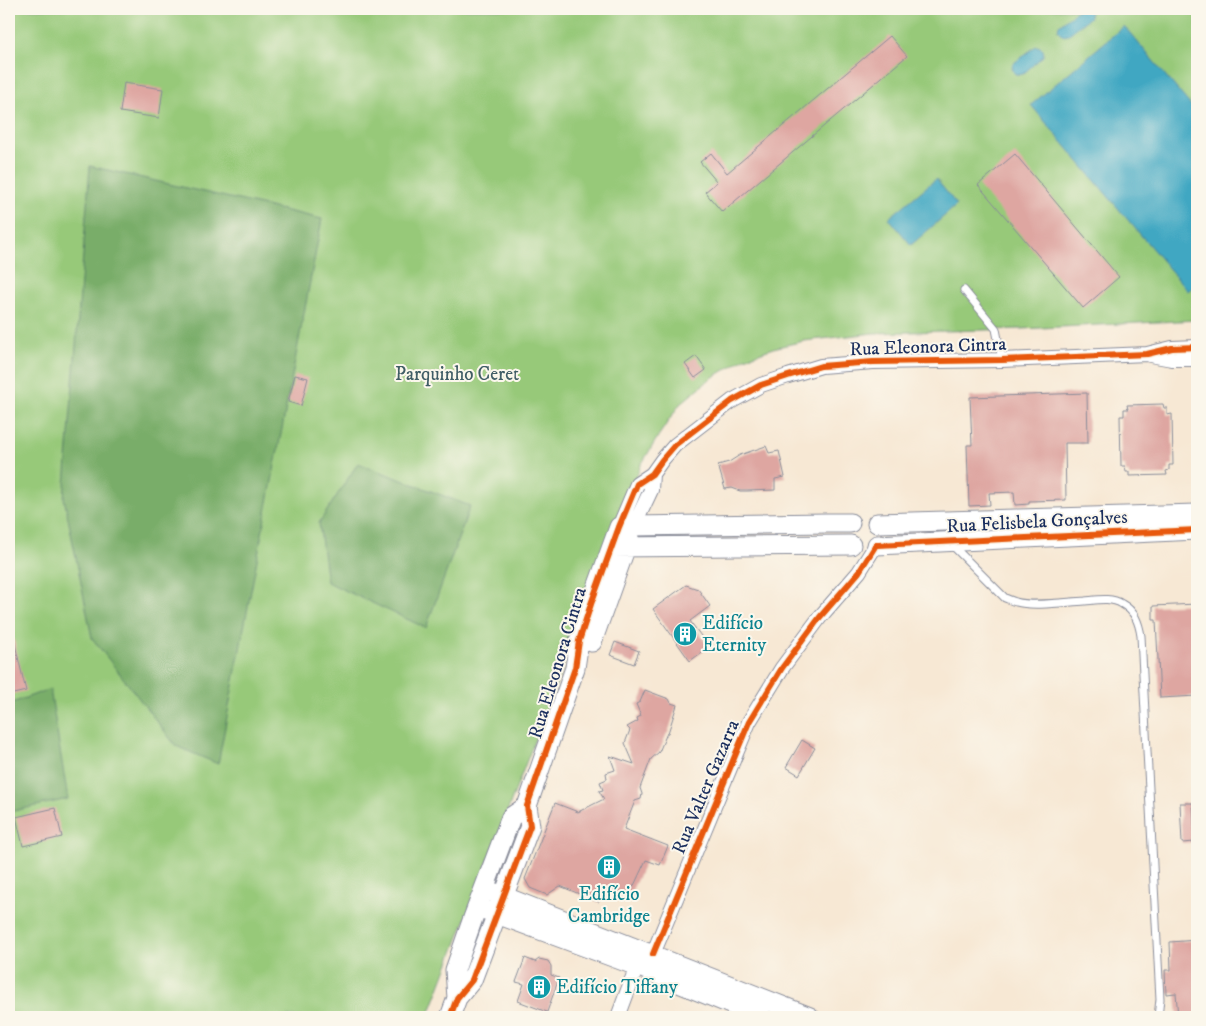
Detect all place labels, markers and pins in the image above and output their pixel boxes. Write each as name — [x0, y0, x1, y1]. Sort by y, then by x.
place label: Edifício Eternity — [702, 612, 767, 657]
building icon: Edifício Eternity — [672, 621, 698, 647]
building icon: Edifício Cambridge — [596, 854, 622, 880]
place label: Edifício Cambridge — [568, 883, 650, 928]
building icon: Edifício Tiffany — [526, 974, 552, 1000]
place label: Edifício Tiffany — [556, 976, 679, 999]

